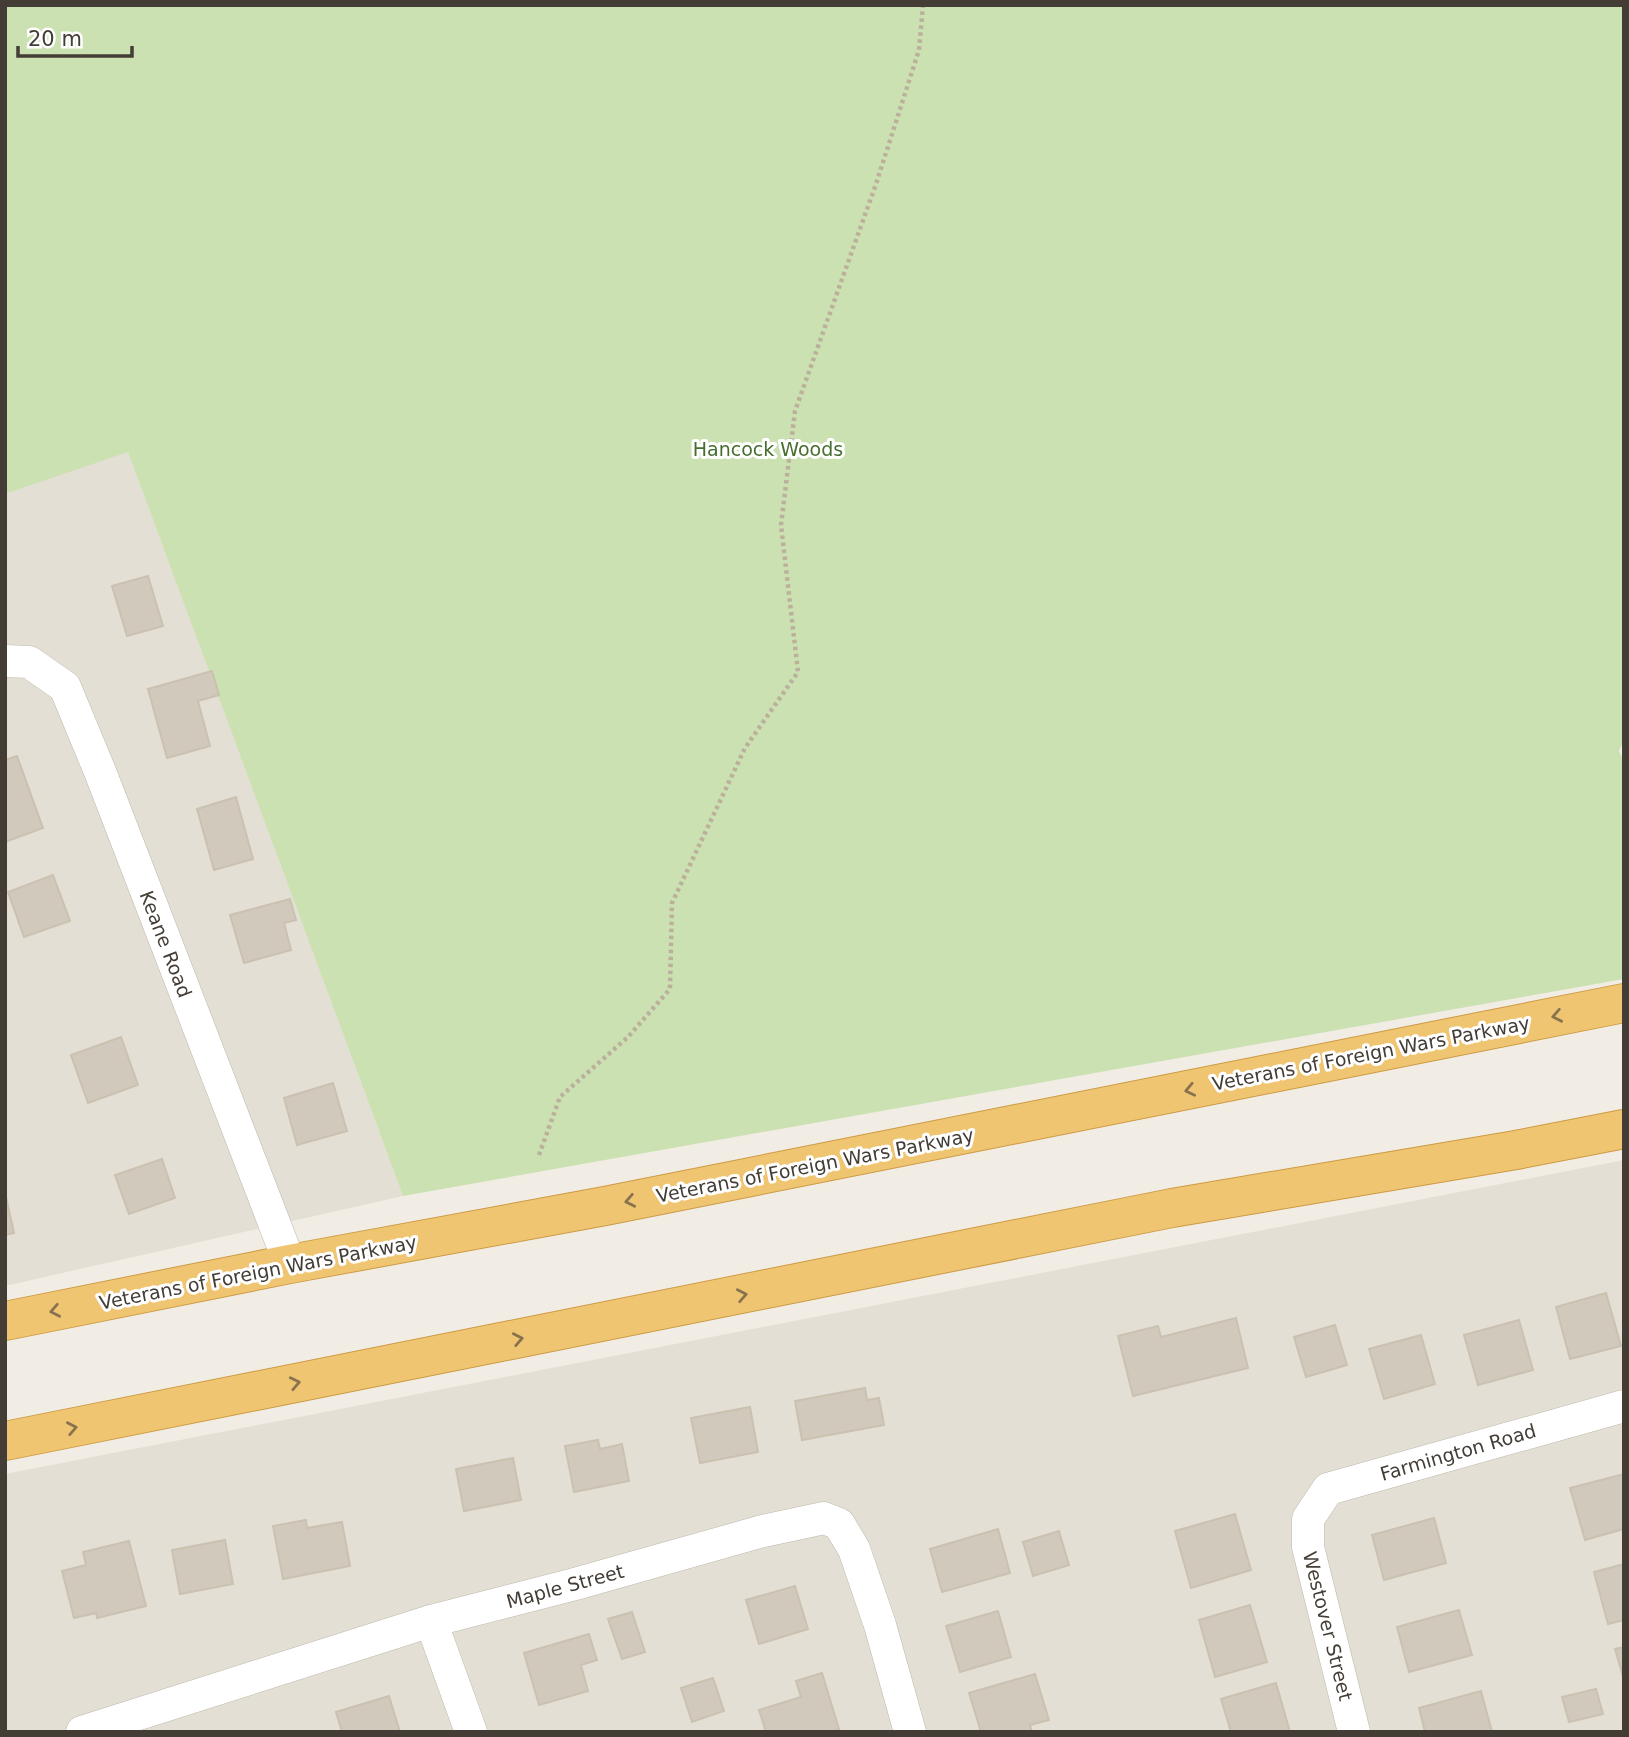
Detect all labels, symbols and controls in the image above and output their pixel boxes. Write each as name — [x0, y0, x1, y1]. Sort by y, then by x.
scale bar — [18, 14, 131, 58]
text: 20 m — [28, 27, 82, 51]
park label: Hancock Woods — [693, 438, 843, 460]
street label: Keane Road — [136, 888, 196, 1000]
one-way arrow — [1551, 1008, 1563, 1023]
street label: Veterans of Foreign Wars Parkway — [1210, 1011, 1532, 1095]
one-way arrow — [1184, 1081, 1196, 1096]
street label: Veterans of Foreign Wars Parkway — [654, 1123, 976, 1207]
one-way arrow — [624, 1193, 636, 1208]
street label: Veterans of Foreign Wars Parkway — [97, 1230, 419, 1314]
one-way arrow — [736, 1288, 748, 1303]
one-way arrow — [49, 1303, 61, 1318]
one-way arrow — [512, 1332, 524, 1347]
one-way arrow — [289, 1377, 301, 1392]
street label: Farmington Road — [1378, 1419, 1538, 1485]
one-way arrow — [66, 1421, 78, 1436]
street label: Westover Street — [1299, 1549, 1357, 1703]
street label: Maple Street — [504, 1560, 626, 1612]

